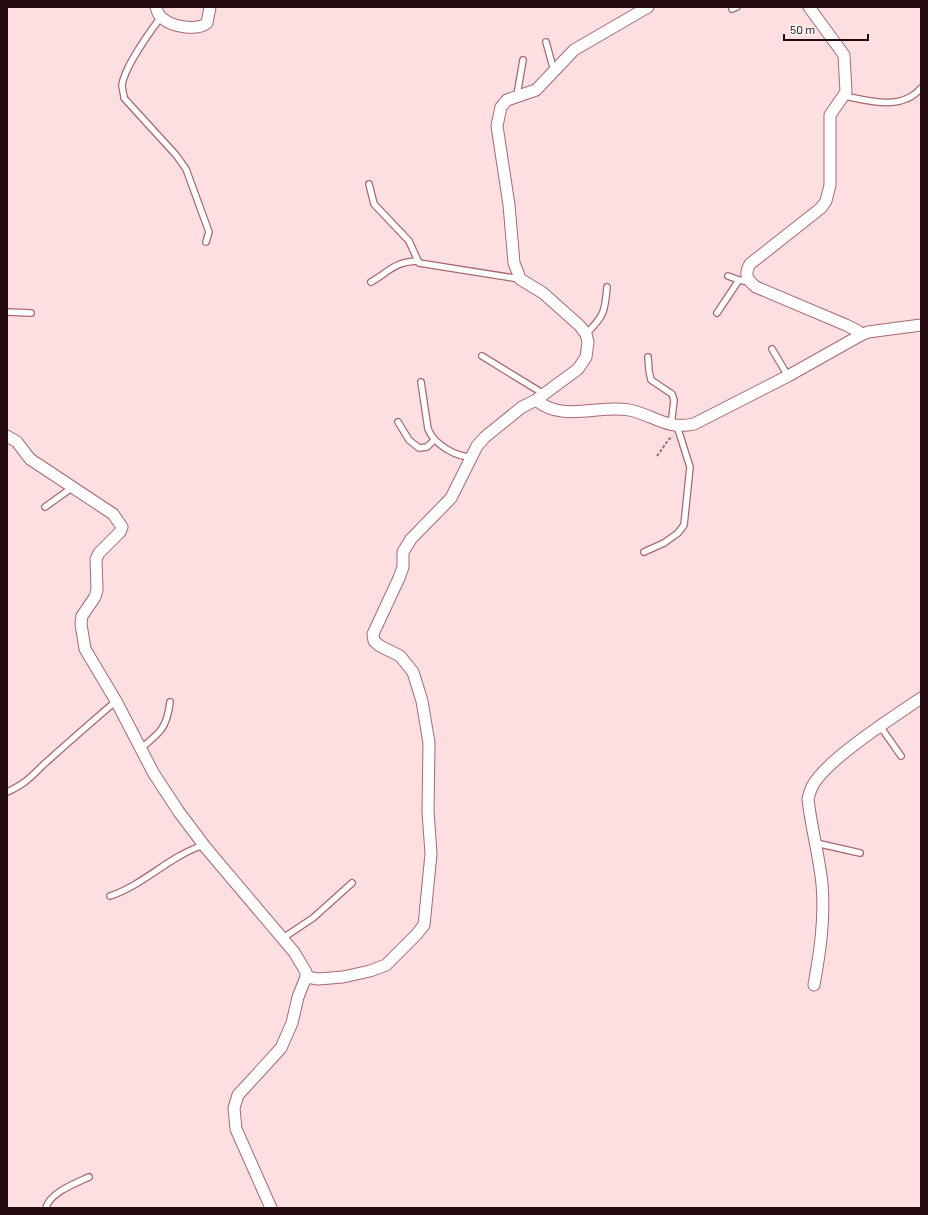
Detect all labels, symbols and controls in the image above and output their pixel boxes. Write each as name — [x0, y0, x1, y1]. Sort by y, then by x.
scale bar — [784, 16, 868, 42]
text: 50 m — [790, 22, 815, 36]

